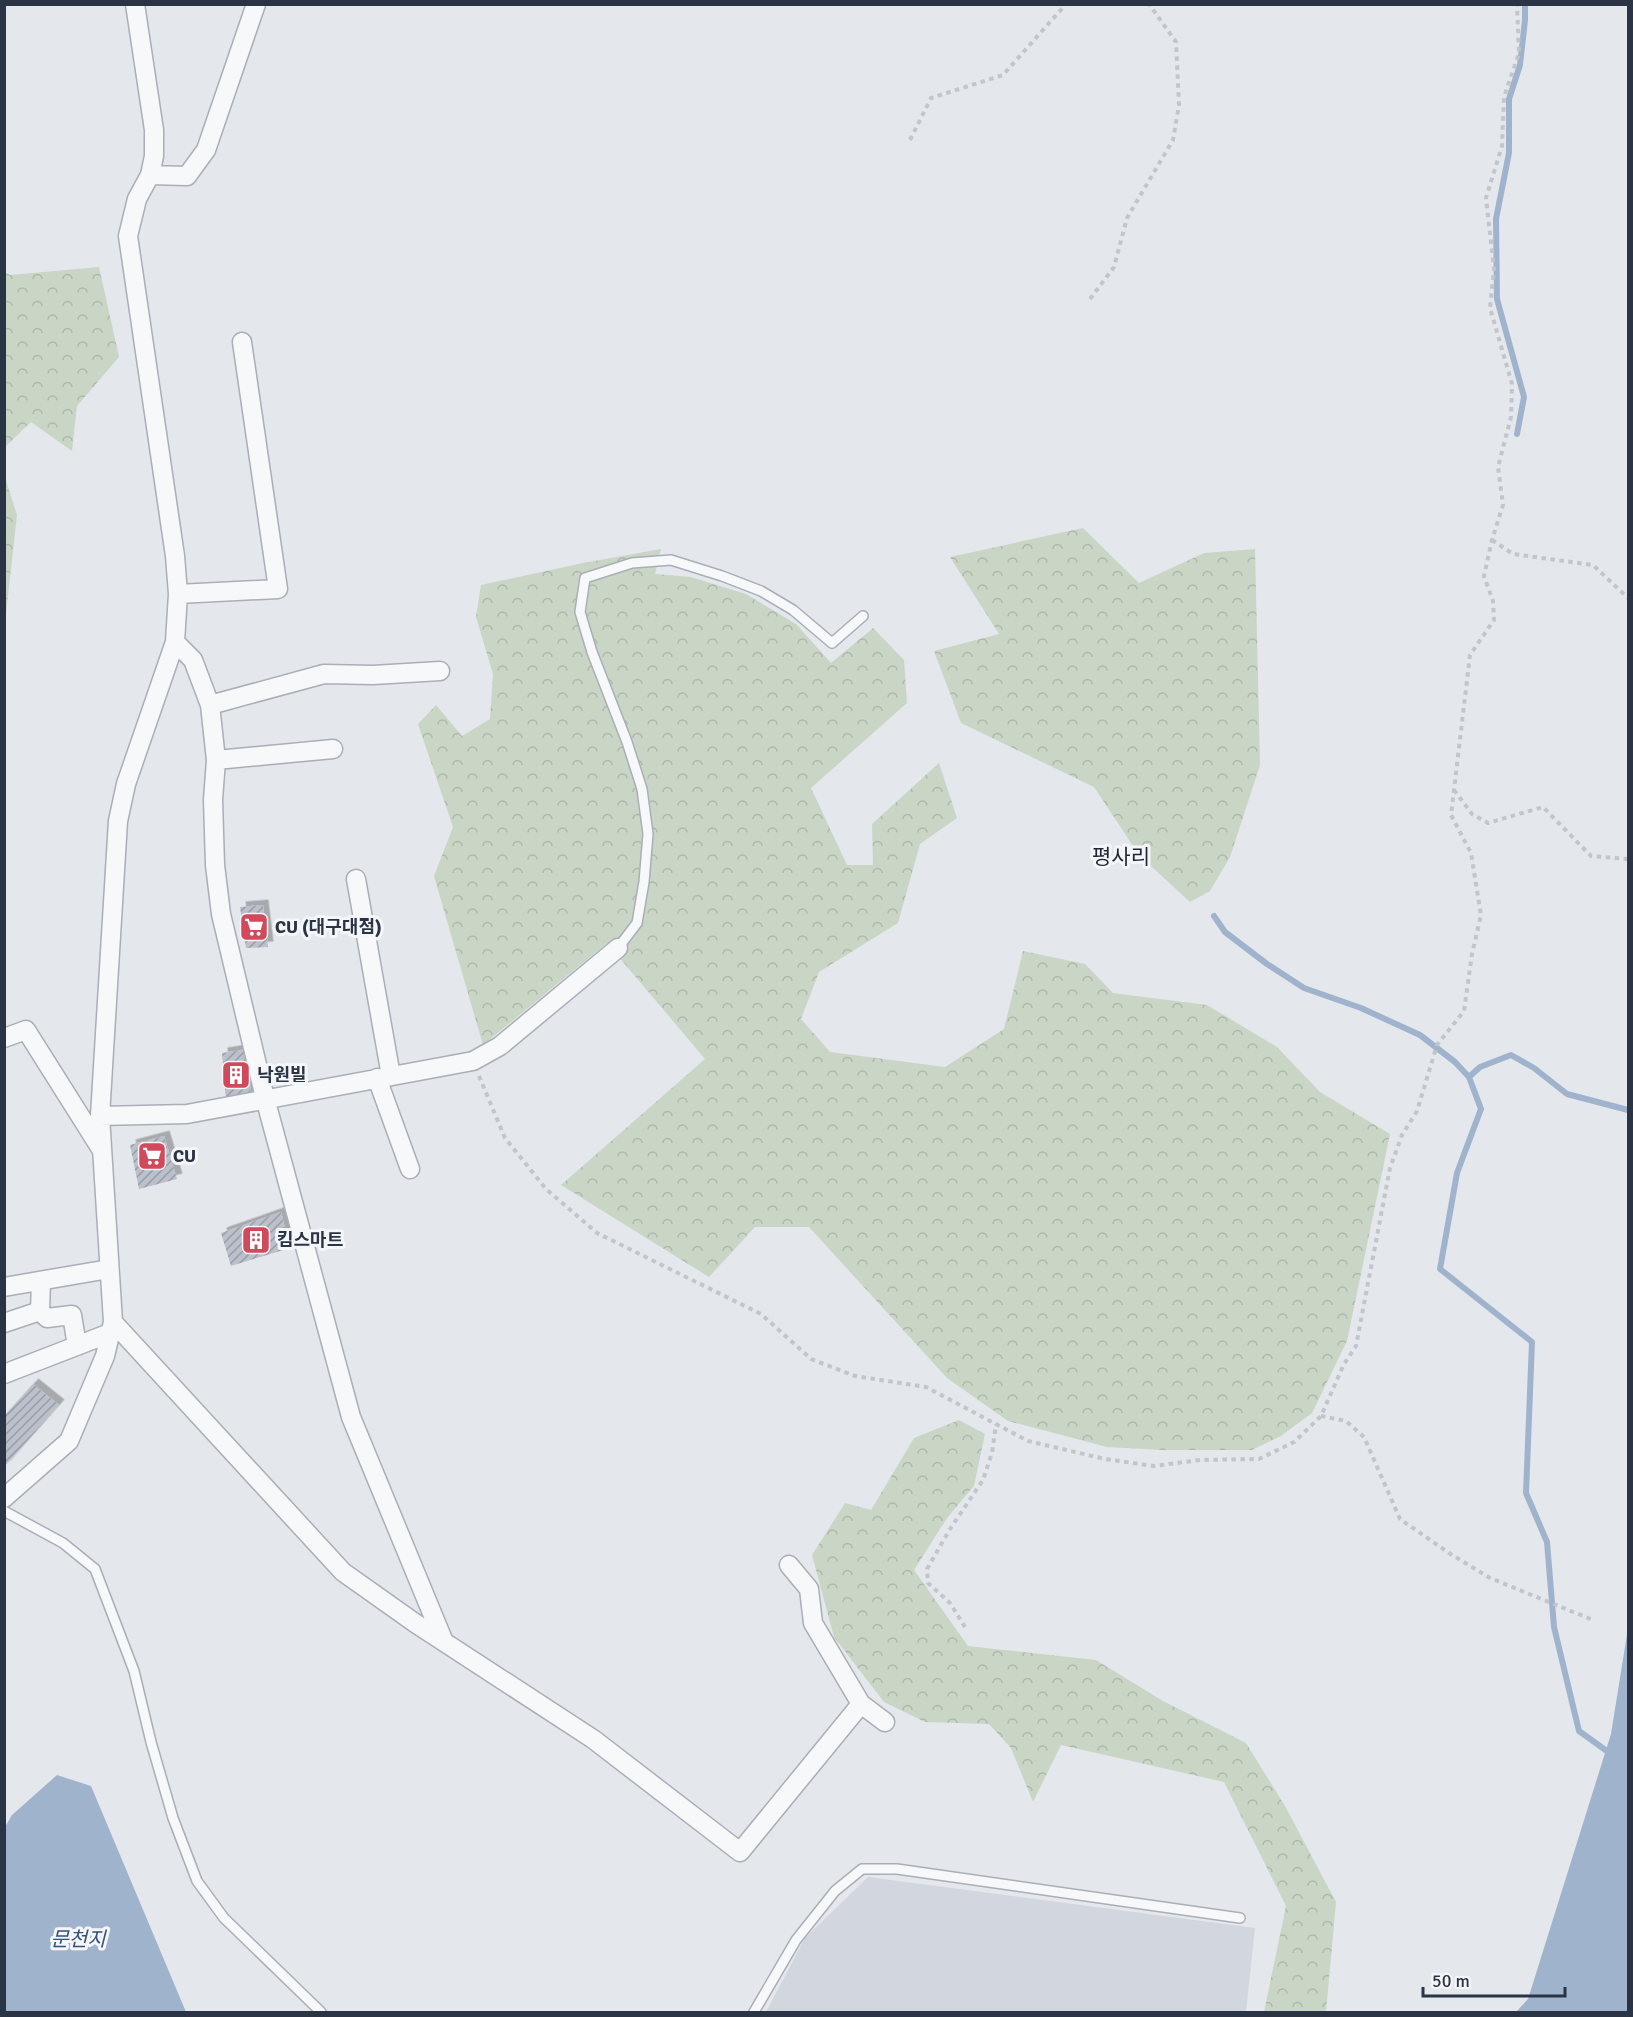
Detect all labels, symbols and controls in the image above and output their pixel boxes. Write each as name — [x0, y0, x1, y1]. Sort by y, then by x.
district label: 평사리 — [1092, 844, 1150, 870]
supermarket icon: CU (대구대점) — [238, 911, 270, 943]
place label: CU (대구대점) — [275, 916, 382, 938]
building icon: 낙원빌 — [220, 1059, 252, 1091]
place label: 낙원빌 — [257, 1064, 307, 1086]
supermarket icon: CU — [136, 1140, 168, 1172]
place label: CU — [173, 1145, 196, 1167]
building icon: 킴스마트 — [240, 1224, 272, 1256]
place label: 킴스마트 — [277, 1229, 343, 1251]
water label: 문천지 — [50, 1927, 107, 1952]
scale bar — [1423, 1960, 1566, 1998]
text: 50 m — [1432, 1970, 1470, 1992]

